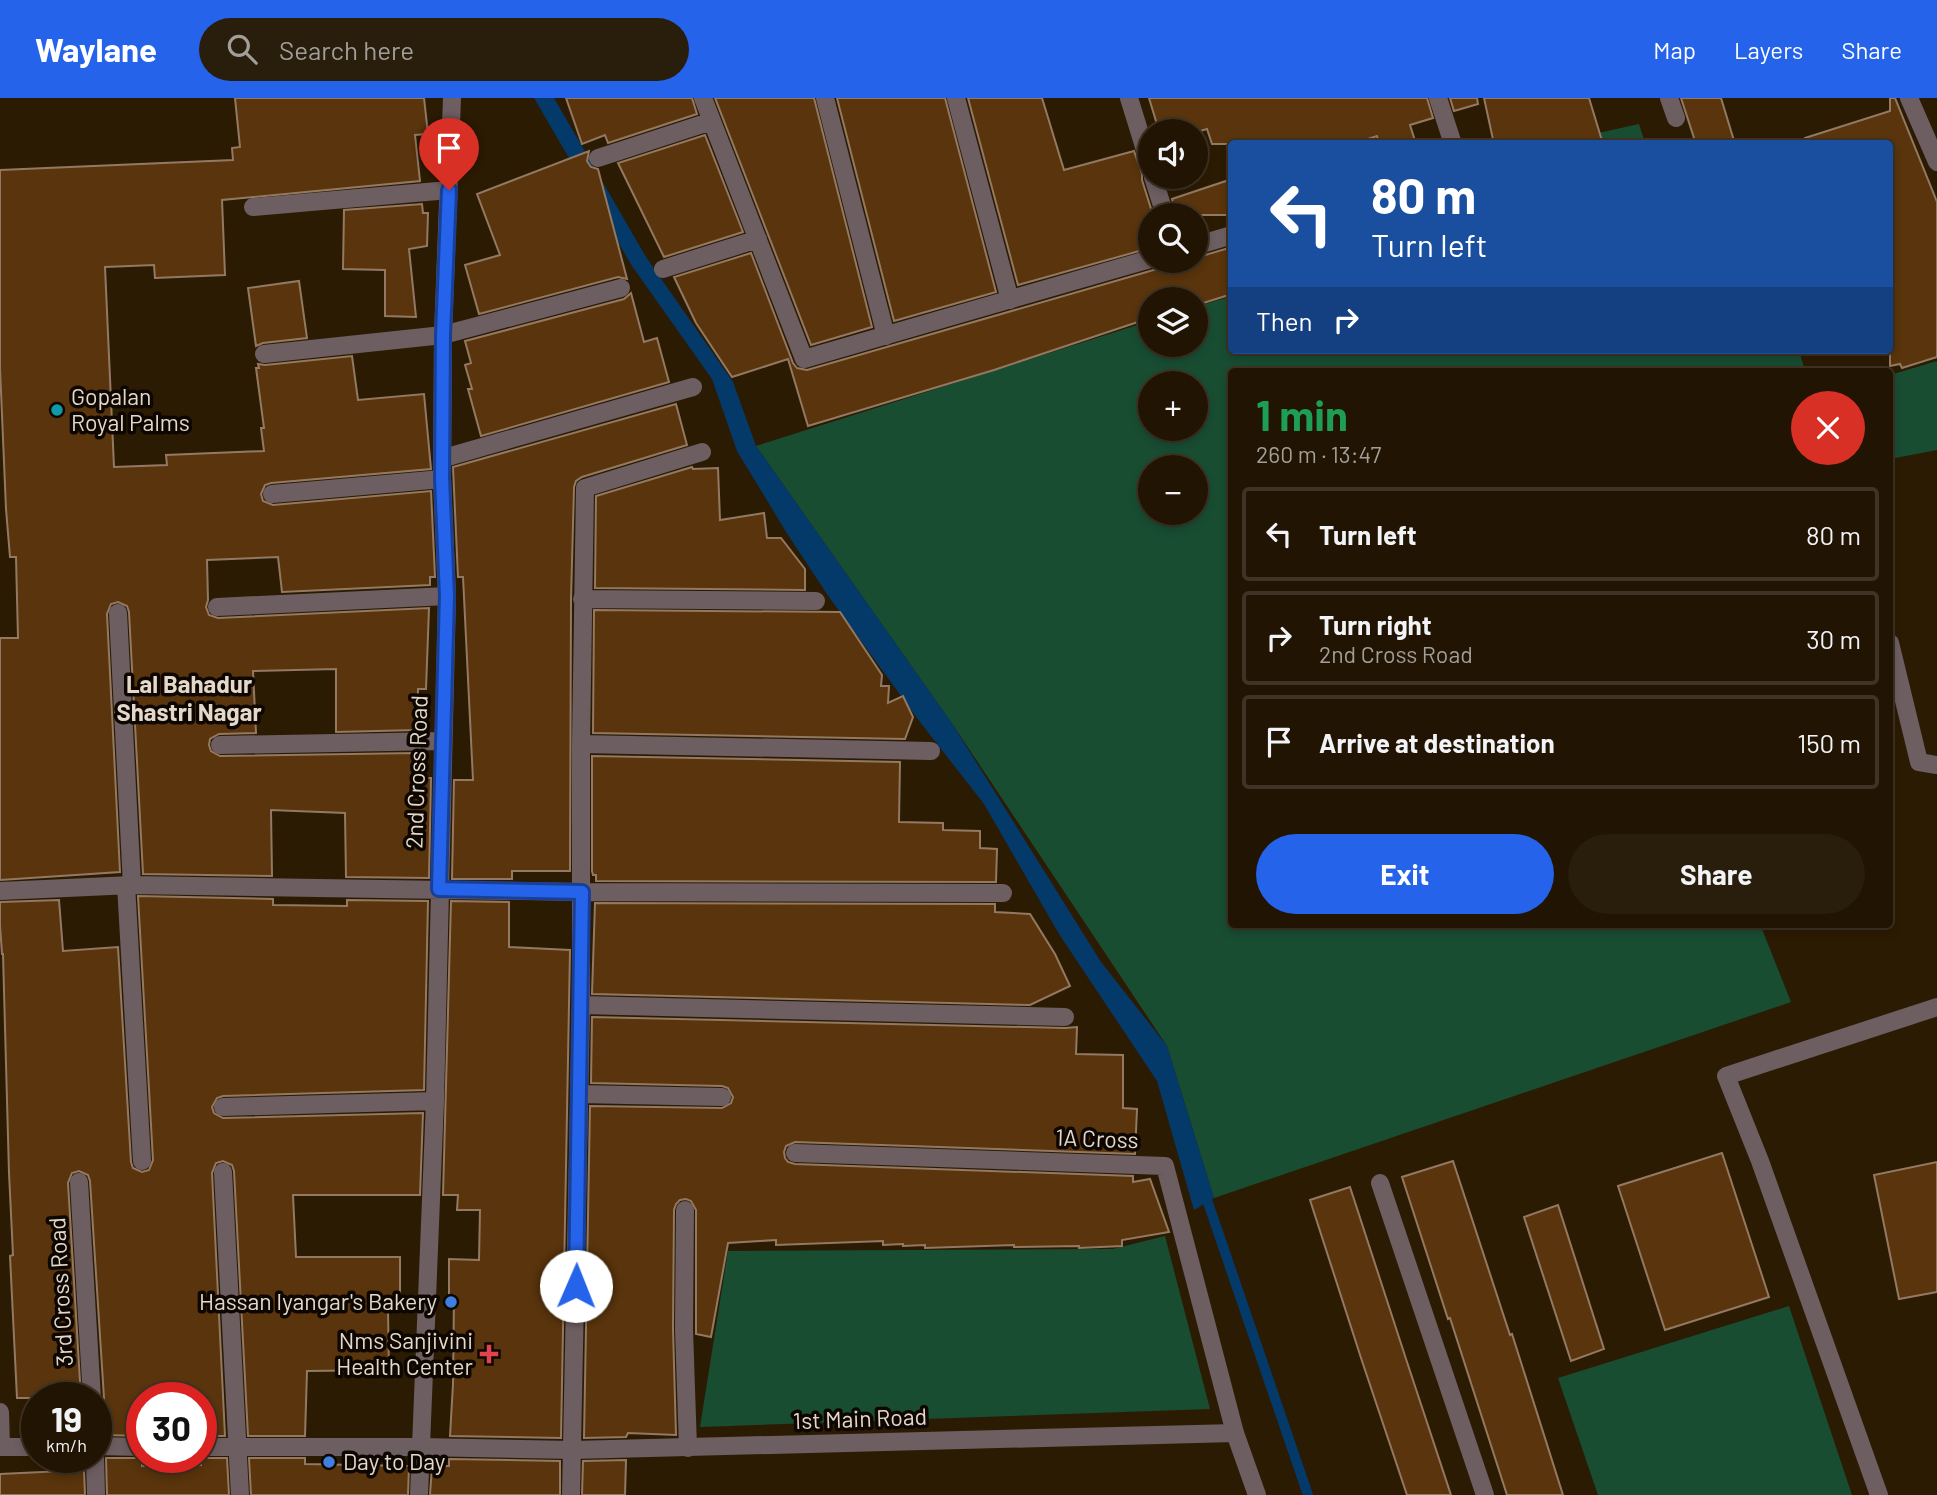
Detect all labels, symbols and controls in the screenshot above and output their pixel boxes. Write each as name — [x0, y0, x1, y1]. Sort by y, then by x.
search box — [199, 18, 689, 81]
text: Waylane — [35, 29, 157, 69]
icon: search — [223, 30, 261, 68]
text: Search here — [279, 34, 414, 65]
text: Map — [1653, 35, 1696, 64]
text: Layers — [1734, 35, 1803, 64]
text: Share — [1841, 35, 1902, 64]
pin — [419, 118, 479, 190]
map controls — [1138, 119, 1208, 525]
button: sound — [1138, 119, 1208, 189]
icon: arrive — [430, 129, 468, 167]
text: 80 m — [1371, 165, 1476, 224]
icon: left — [1256, 168, 1347, 259]
button: search — [1138, 203, 1208, 273]
text: Turn left — [1371, 225, 1488, 263]
button: layers — [1138, 287, 1208, 357]
icon: right — [1327, 301, 1365, 339]
text: Then — [1256, 305, 1313, 336]
button: + — [1138, 371, 1208, 441]
place label: Gopalan Royal Palms — [71, 382, 190, 436]
text: 1 min — [1256, 389, 1348, 439]
button: close — [1791, 391, 1865, 465]
marker: Gopalan Royal Palms — [49, 402, 65, 418]
text: 260 m · 13:47 — [1256, 440, 1381, 468]
button: − — [1138, 455, 1208, 525]
icon: left — [1260, 515, 1298, 553]
text: Turn left — [1319, 519, 1417, 550]
text: 80 m — [1806, 519, 1861, 550]
text: Turn right — [1319, 609, 1432, 640]
icon: right — [1260, 619, 1298, 657]
text: 30 m — [1806, 623, 1861, 654]
text: 2nd Cross Road — [1319, 640, 1473, 668]
district label: Lal Bahadur Shastri Nagar — [116, 669, 262, 726]
street label: 2nd Cross Road — [399, 695, 433, 849]
icon: arrive — [1260, 723, 1298, 761]
text: Arrive at destination — [1319, 727, 1555, 758]
text: 150 m — [1797, 727, 1861, 758]
button: Exit — [1256, 834, 1554, 914]
button: Share — [1568, 834, 1865, 914]
street label: 1A Cross — [1055, 1123, 1139, 1153]
street label: 3rd Cross Road — [42, 1217, 78, 1367]
position arrow — [539, 1249, 613, 1323]
place label: Hassan Iyangar's Bakery — [199, 1287, 437, 1315]
marker: Hassan Iyangar's Bakery — [443, 1294, 459, 1310]
place label: Nms Sanjivini Health Center — [336, 1326, 474, 1380]
marker: Nms Sanjivini Health Center — [479, 1344, 499, 1364]
speed limit sign: 30 — [126, 1382, 217, 1473]
text: 19 — [51, 1397, 82, 1439]
street label: 1st Main Road — [793, 1402, 927, 1434]
text: km/h — [46, 1434, 87, 1456]
place label: Day to Day — [343, 1447, 446, 1475]
marker: Day to Day — [321, 1454, 337, 1470]

